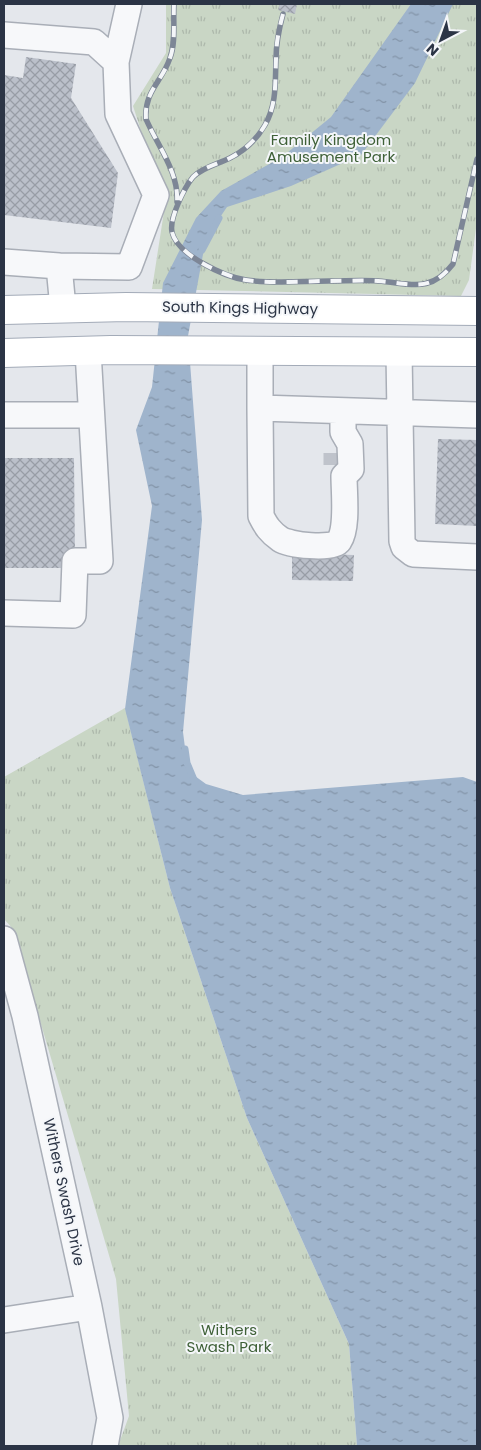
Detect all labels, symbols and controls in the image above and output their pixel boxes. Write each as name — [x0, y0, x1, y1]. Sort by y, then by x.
north arrow — [416, 15, 466, 65]
text: N — [422, 39, 443, 61]
park label: Family Kingdom Amusement Park — [267, 129, 395, 167]
street label: South Kings Highway — [162, 296, 319, 319]
street label: Withers Swash Drive — [39, 1116, 90, 1268]
park label: Withers Swash Park — [187, 1319, 272, 1357]

